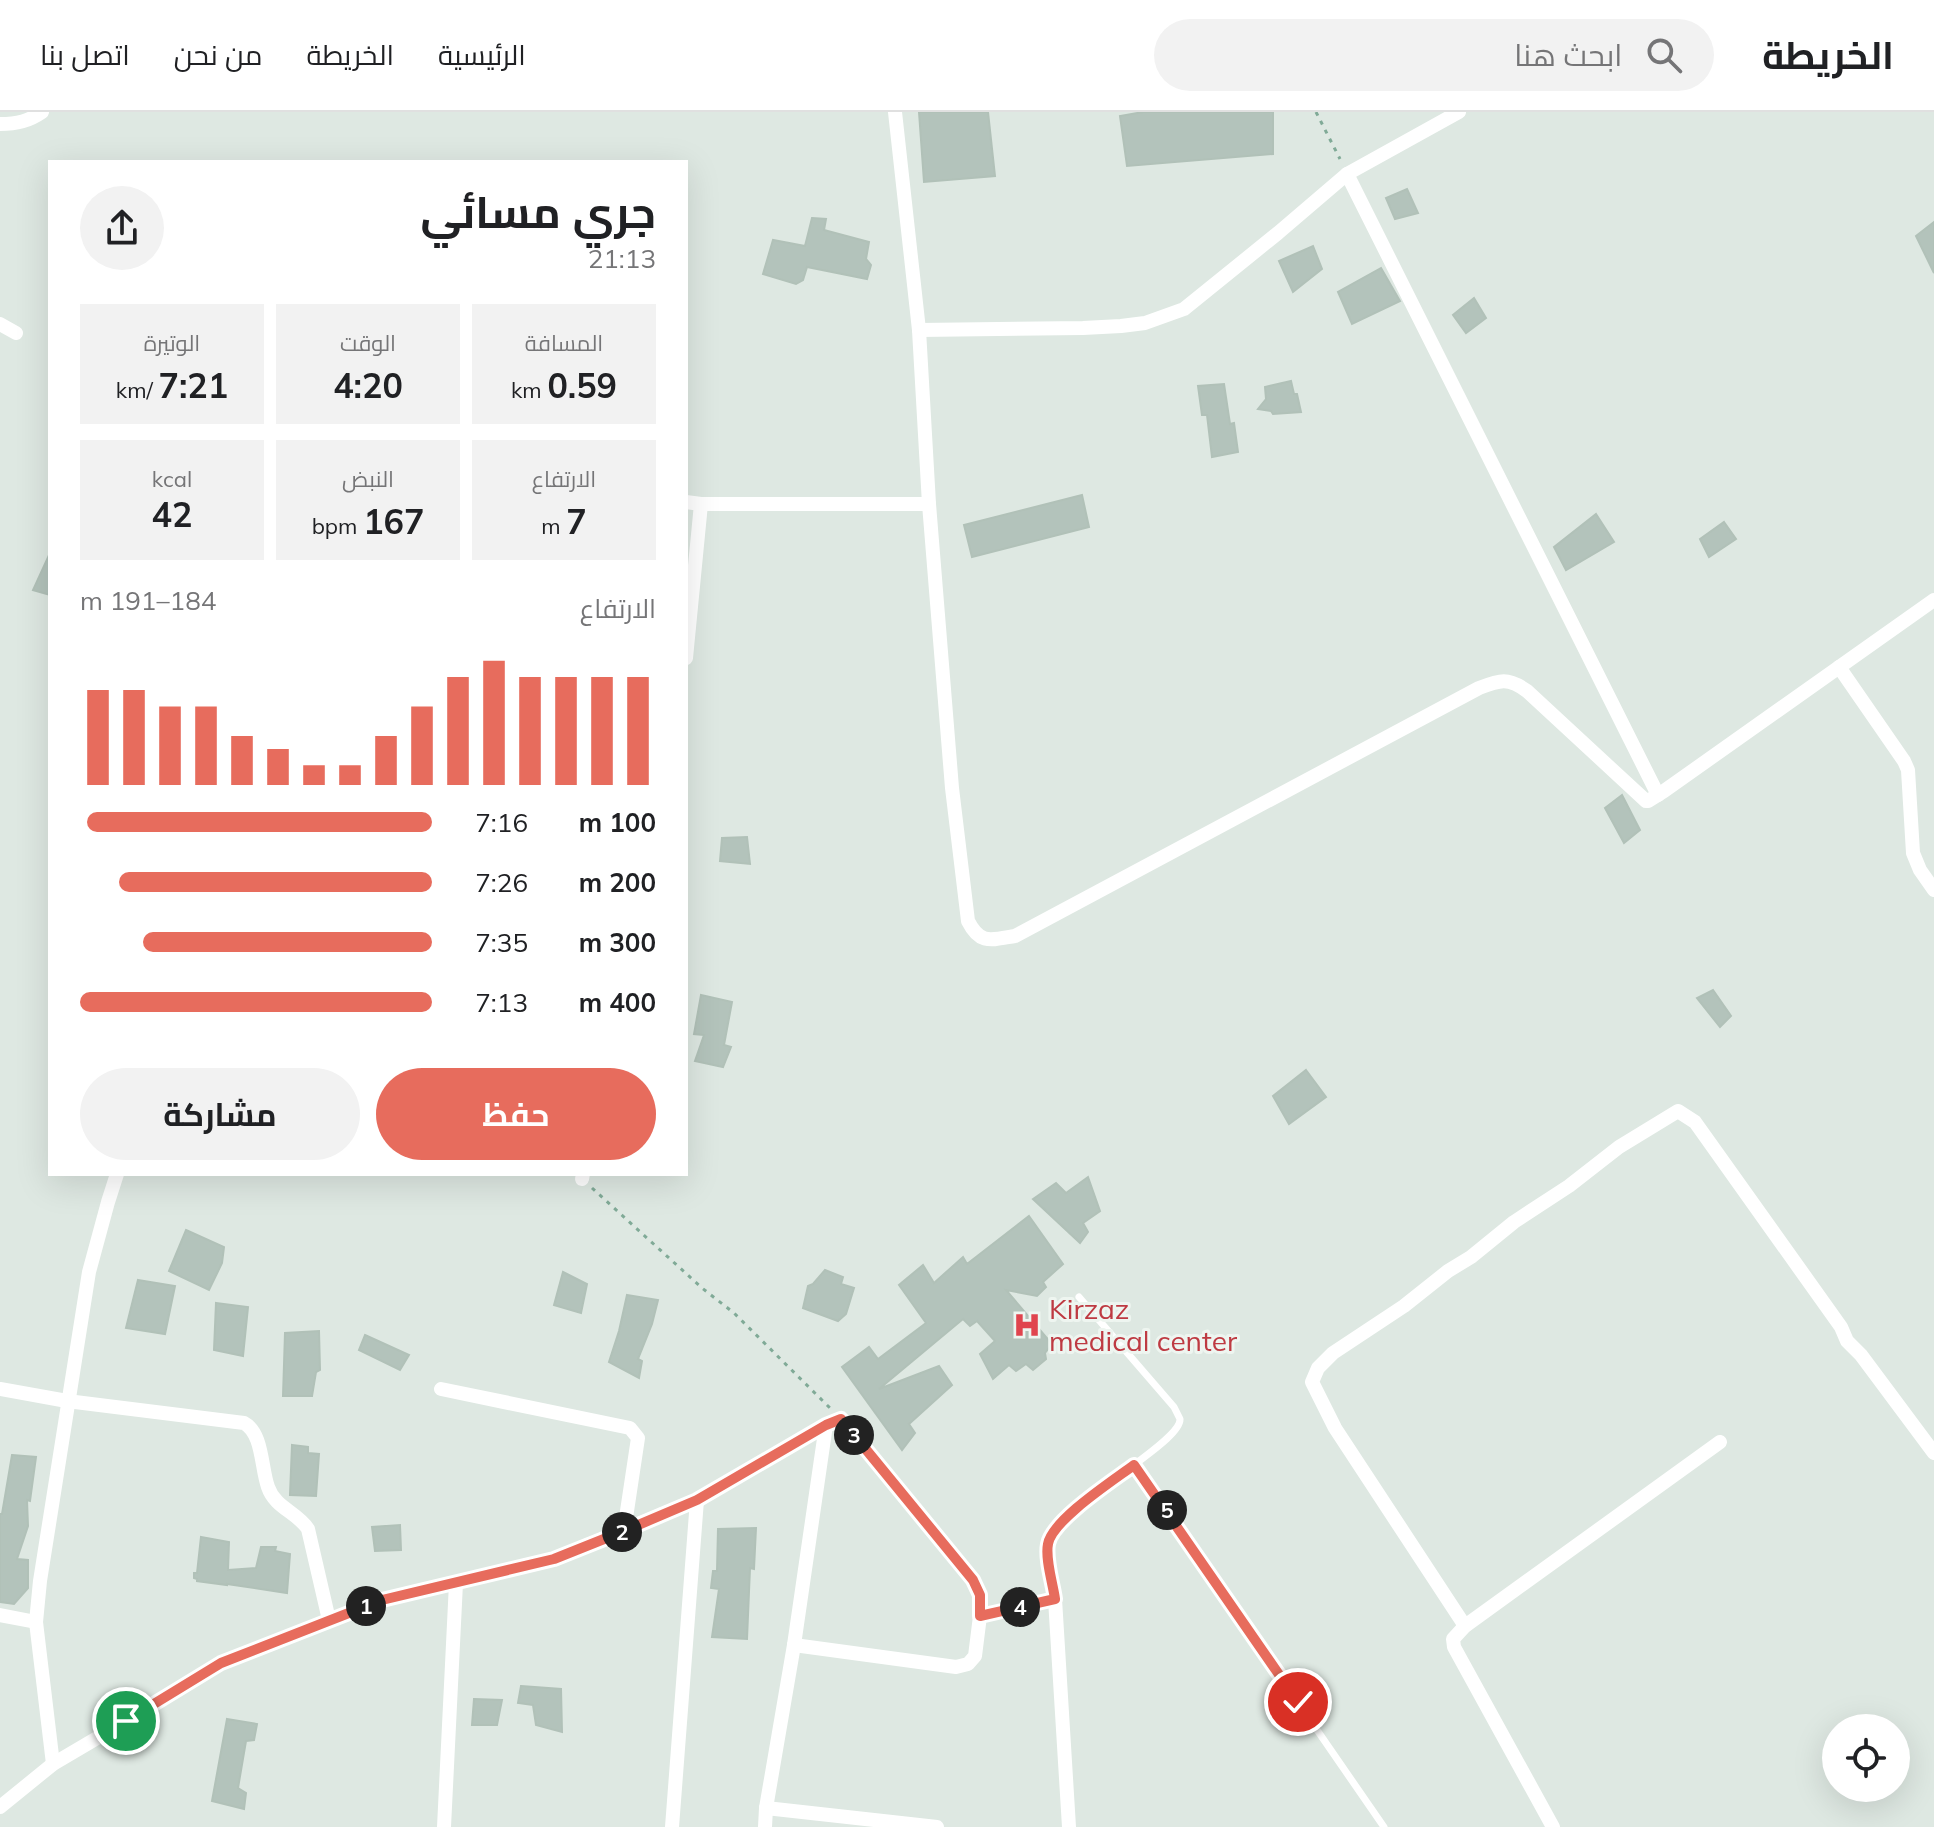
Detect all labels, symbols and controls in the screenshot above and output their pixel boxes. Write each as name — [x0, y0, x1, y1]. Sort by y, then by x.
search box — [1154, 19, 1714, 91]
text: الخريطة — [1762, 31, 1894, 79]
icon: search — [1642, 33, 1686, 77]
text: ابحث هنا — [1514, 36, 1622, 74]
text: اتصل بنا — [40, 37, 130, 72]
text: من نحن — [174, 37, 263, 72]
text: الخريطة — [307, 37, 394, 72]
text: الرئيسية — [438, 37, 526, 72]
text: جري مسائي — [421, 184, 656, 239]
button: share — [80, 186, 164, 270]
text: 21:13 — [588, 242, 656, 275]
text: الوتيرة — [144, 329, 200, 357]
text: الوقت — [340, 329, 396, 357]
text: المسافة — [525, 329, 603, 357]
text: 7:21 — [159, 364, 228, 407]
text: 4:20 — [333, 364, 403, 407]
text: 0.59 — [547, 364, 617, 407]
text: /km — [116, 376, 159, 404]
text: km — [511, 376, 547, 404]
text: kcal — [152, 465, 192, 493]
text: النبض — [342, 465, 394, 493]
text: الارتفاع — [532, 465, 596, 493]
text: 42 — [152, 493, 192, 536]
text: 167 — [363, 500, 424, 543]
text: 7 — [566, 500, 587, 543]
text: bpm — [312, 512, 363, 540]
text: m — [541, 512, 566, 540]
text: 184–191 m — [80, 584, 216, 617]
text: الارتفاع — [580, 592, 656, 625]
text: 7:16 — [475, 806, 528, 839]
text: 100 m — [579, 806, 656, 839]
text: 7:26 — [475, 866, 528, 899]
text: 200 m — [579, 866, 656, 899]
text: 7:35 — [475, 926, 528, 959]
text: 300 m — [579, 926, 656, 959]
text: 7:13 — [475, 986, 528, 1019]
text: 400 m — [579, 986, 656, 1019]
button: مشاركة — [80, 1068, 360, 1160]
button: حفظ — [376, 1068, 656, 1160]
place label: Kirzaz medical center — [1049, 1291, 1238, 1358]
hospital icon: Kirzaz medical center — [1012, 1310, 1042, 1340]
pin: 3 — [834, 1415, 874, 1455]
text: 3 — [847, 1421, 861, 1449]
pin: 5 — [1147, 1490, 1187, 1530]
text: 5 — [1160, 1496, 1174, 1524]
pin: 2 — [602, 1512, 642, 1552]
text: 2 — [615, 1518, 629, 1546]
pin: 1 — [346, 1586, 386, 1626]
pin: 4 — [1000, 1587, 1040, 1627]
text: 1 — [359, 1592, 373, 1620]
text: 4 — [1013, 1593, 1027, 1621]
pin — [1264, 1668, 1332, 1736]
icon: check — [1276, 1680, 1320, 1724]
pin — [92, 1687, 160, 1755]
icon: arrive — [104, 1699, 148, 1743]
map controls — [1822, 1714, 1910, 1802]
button: locate — [1822, 1714, 1910, 1802]

